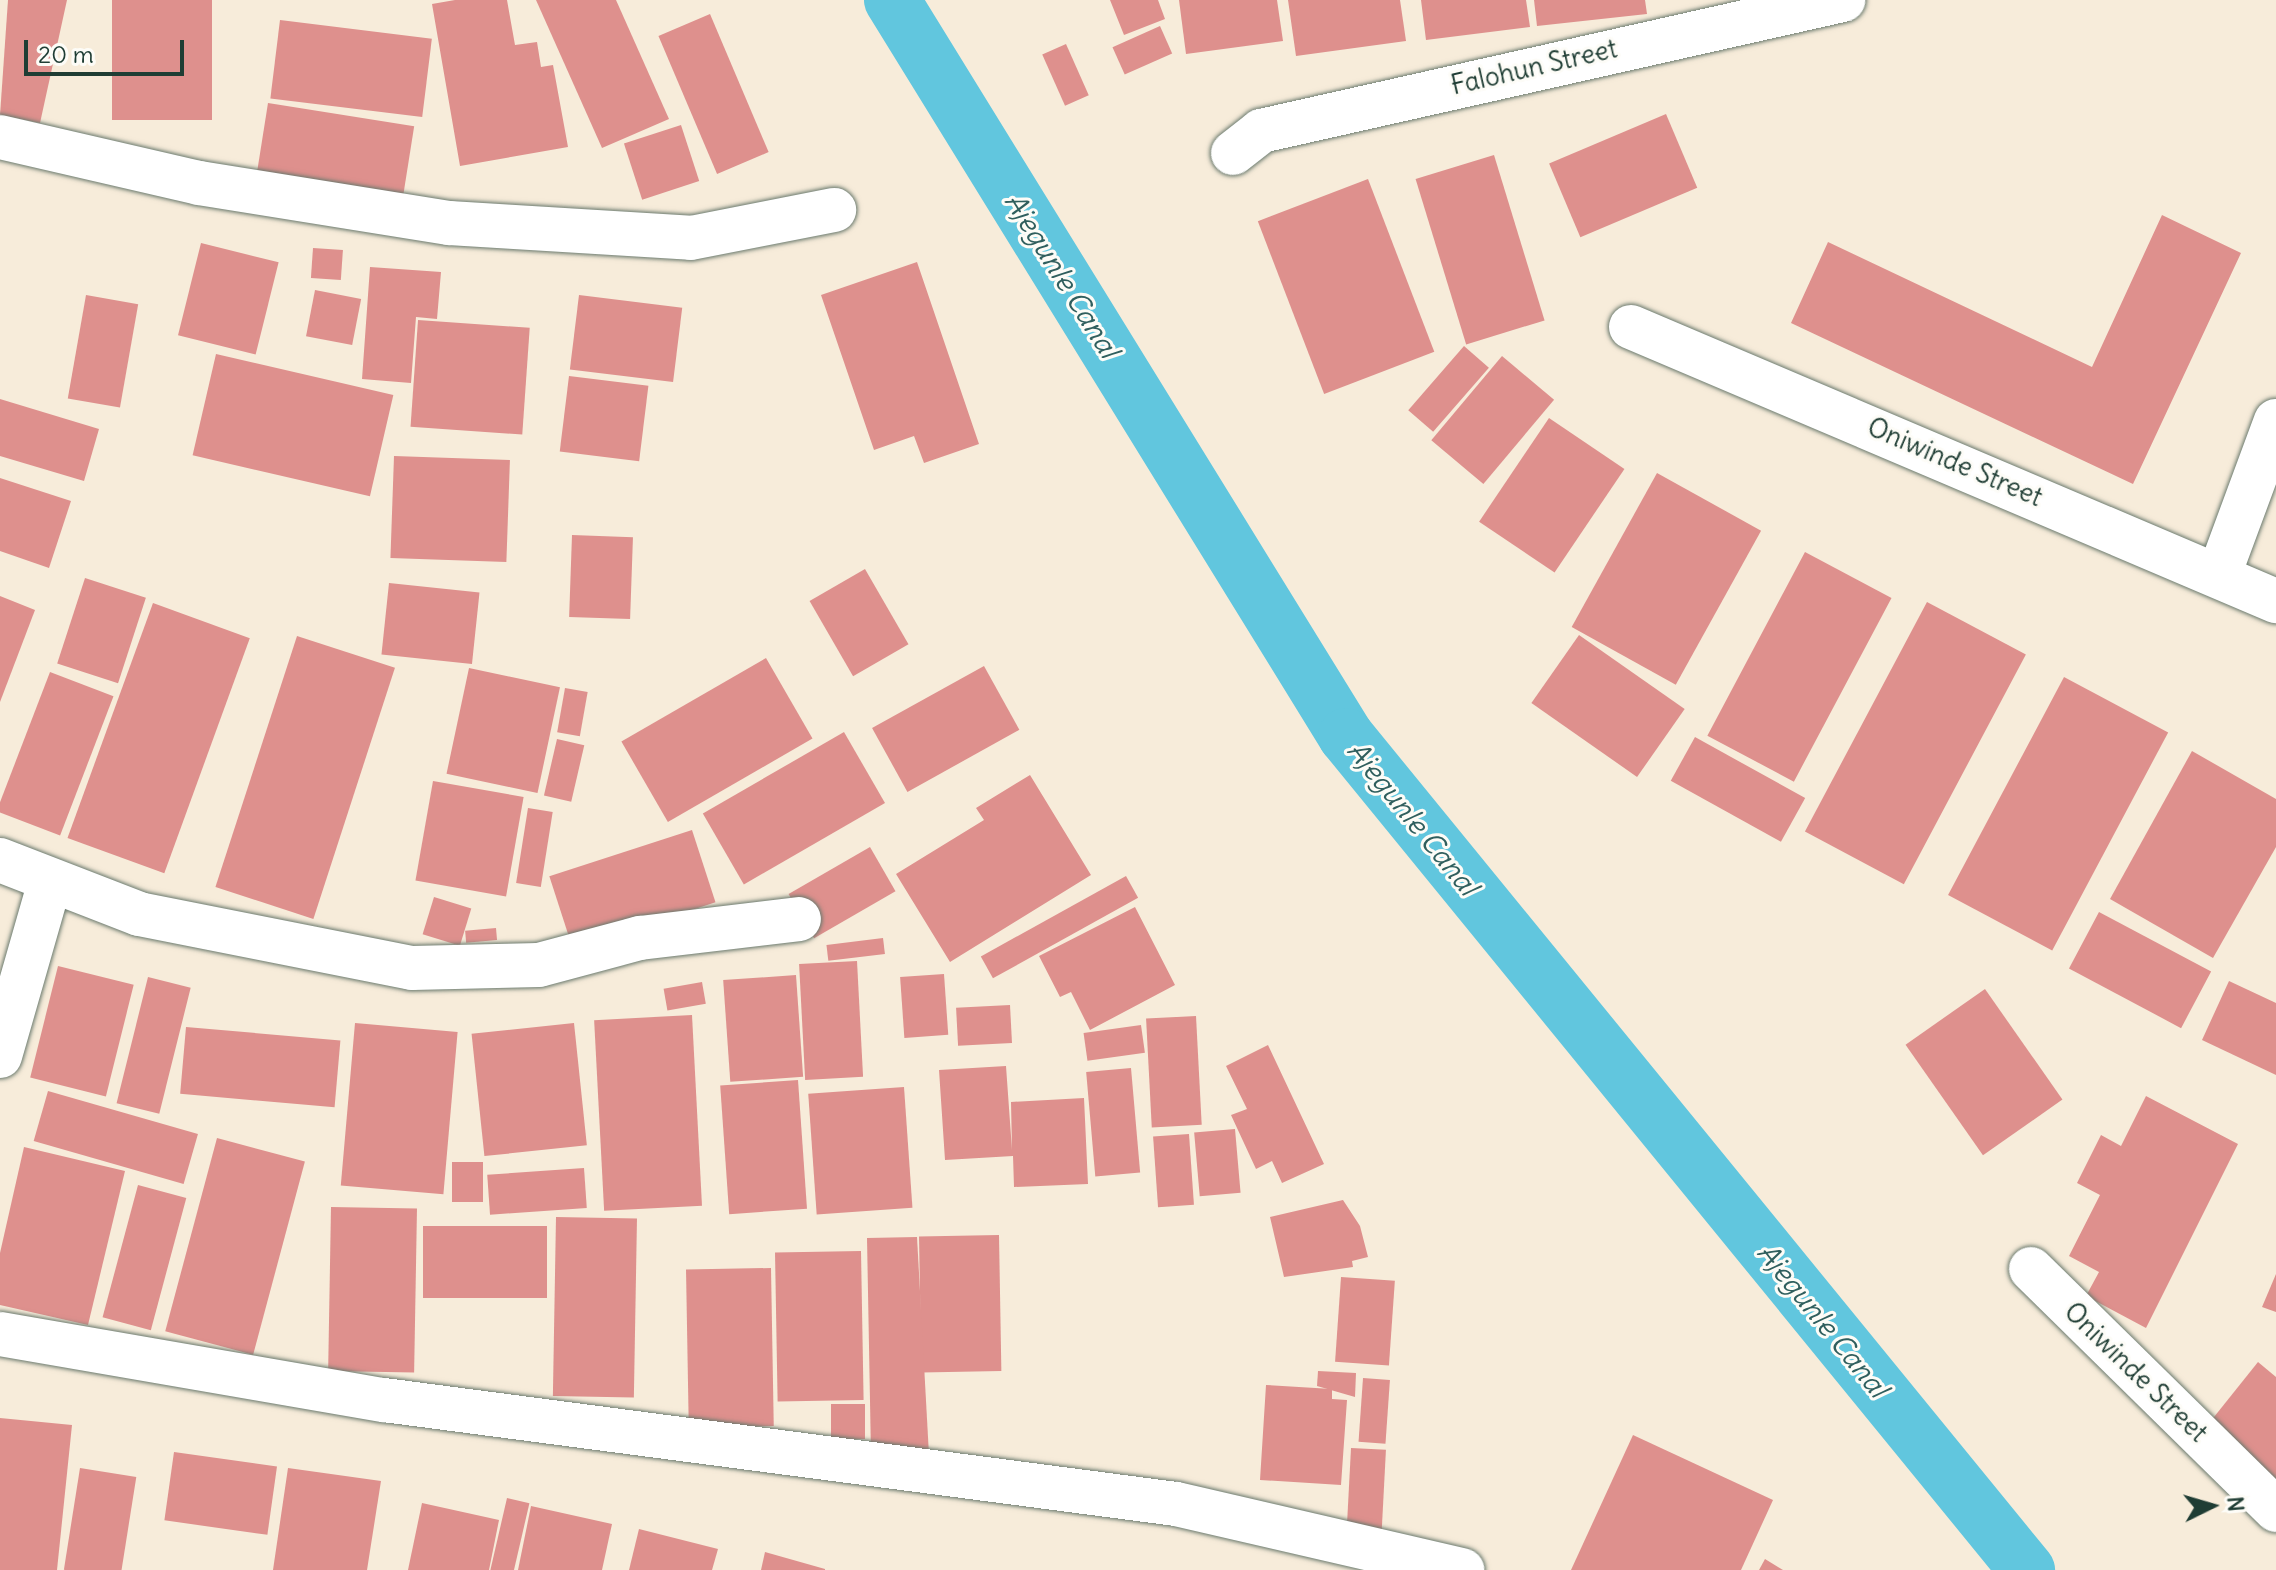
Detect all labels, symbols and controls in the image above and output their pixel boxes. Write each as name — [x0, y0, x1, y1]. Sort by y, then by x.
scale bar — [28, 24, 188, 74]
street label: Falohun Street — [1448, 33, 1620, 101]
text: 20 m — [38, 39, 94, 69]
water label: Ajegunle Canal — [998, 186, 1126, 364]
street label: Oniwinde Street — [1863, 411, 2047, 513]
water label: Ajegunle Canal — [1341, 734, 1485, 902]
water label: Ajegunle Canal — [1751, 1236, 1895, 1404]
street label: Oniwinde Street — [2058, 1296, 2214, 1448]
north arrow — [2172, 1466, 2252, 1546]
text: N — [2221, 1495, 2251, 1513]

